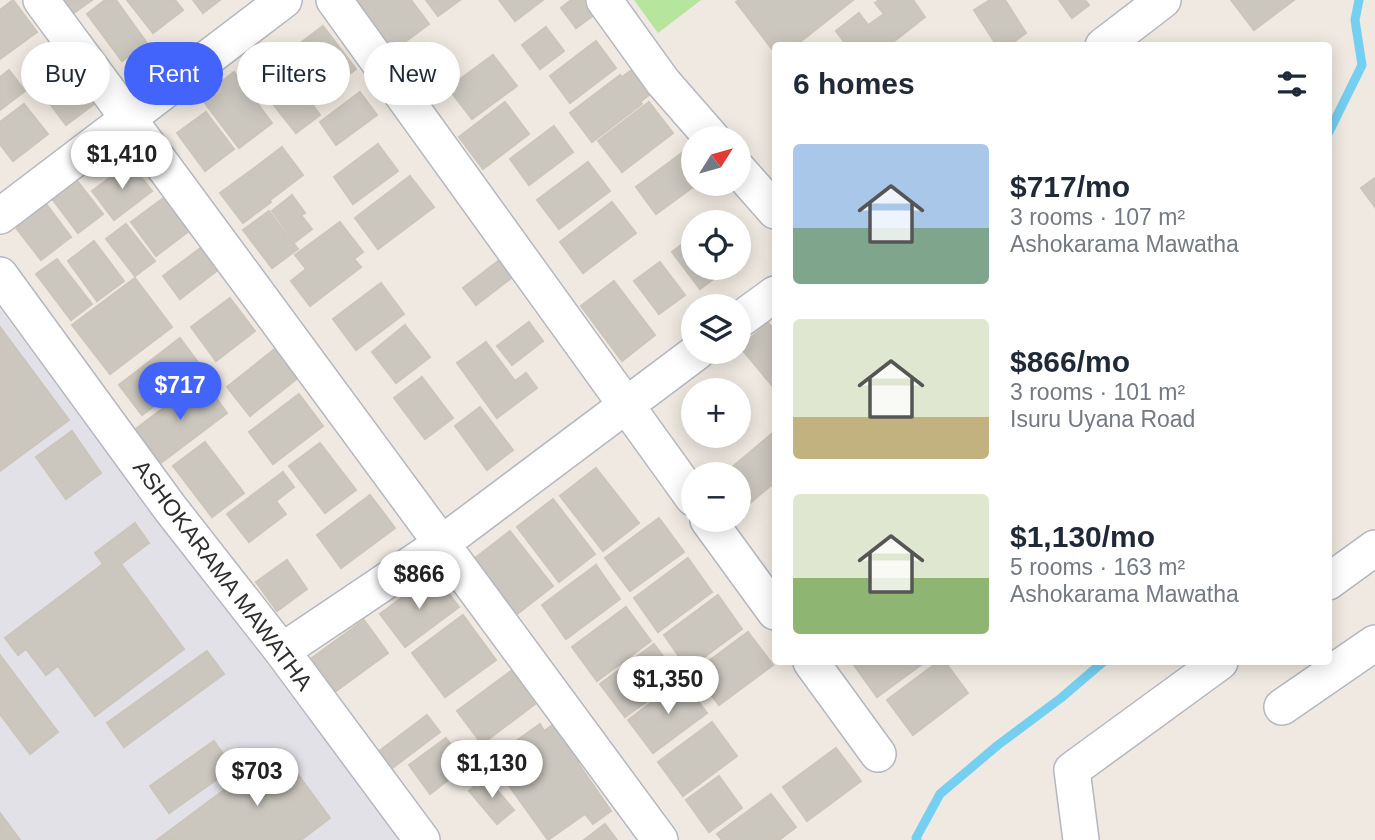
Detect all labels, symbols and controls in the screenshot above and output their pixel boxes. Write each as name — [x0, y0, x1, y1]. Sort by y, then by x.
chip: Buy — [21, 42, 110, 105]
chip: Rent — [124, 42, 223, 105]
chip: Filters — [237, 42, 350, 105]
chip: New — [364, 42, 460, 105]
icon: filters — [1273, 65, 1311, 103]
text: 6 homes — [793, 67, 915, 100]
north arrow — [681, 126, 751, 196]
map controls — [681, 126, 751, 532]
pin: $1,410 — [65, 132, 179, 191]
text: $1,410 — [87, 141, 157, 167]
text: $717/mo — [1010, 170, 1130, 203]
icon: home — [849, 172, 933, 256]
text: 3 rooms · 107 m² — [1010, 204, 1185, 230]
button: locate — [681, 210, 751, 280]
text: Ashokarama Mawatha — [1010, 231, 1239, 257]
button: layers — [681, 294, 751, 364]
text: $866/mo — [1010, 345, 1130, 378]
icon: home — [849, 347, 933, 431]
pin: $717 — [139, 362, 221, 422]
text: $717 — [154, 372, 206, 398]
button: + — [681, 378, 751, 448]
text: 3 rooms · 101 m² — [1010, 379, 1185, 405]
text: Isuru Uyana Road — [1010, 406, 1195, 432]
street label: ASHOKARAMA MAWATHA — [128, 455, 319, 696]
button: − — [681, 462, 751, 532]
text: $1,130/mo — [1010, 520, 1155, 553]
icon: home — [849, 522, 933, 606]
pin: $866 — [378, 552, 460, 611]
text: 5 rooms · 163 m² — [1010, 554, 1185, 580]
text: $866 — [393, 561, 445, 587]
text: Ashokarama Mawatha — [1010, 581, 1239, 607]
pin: $1,350 — [611, 656, 725, 716]
text: $1,350 — [633, 666, 703, 692]
pin: $1,130 — [435, 740, 549, 800]
pin: $703 — [216, 748, 298, 808]
text: $1,130 — [457, 750, 527, 776]
text: $703 — [231, 758, 283, 784]

